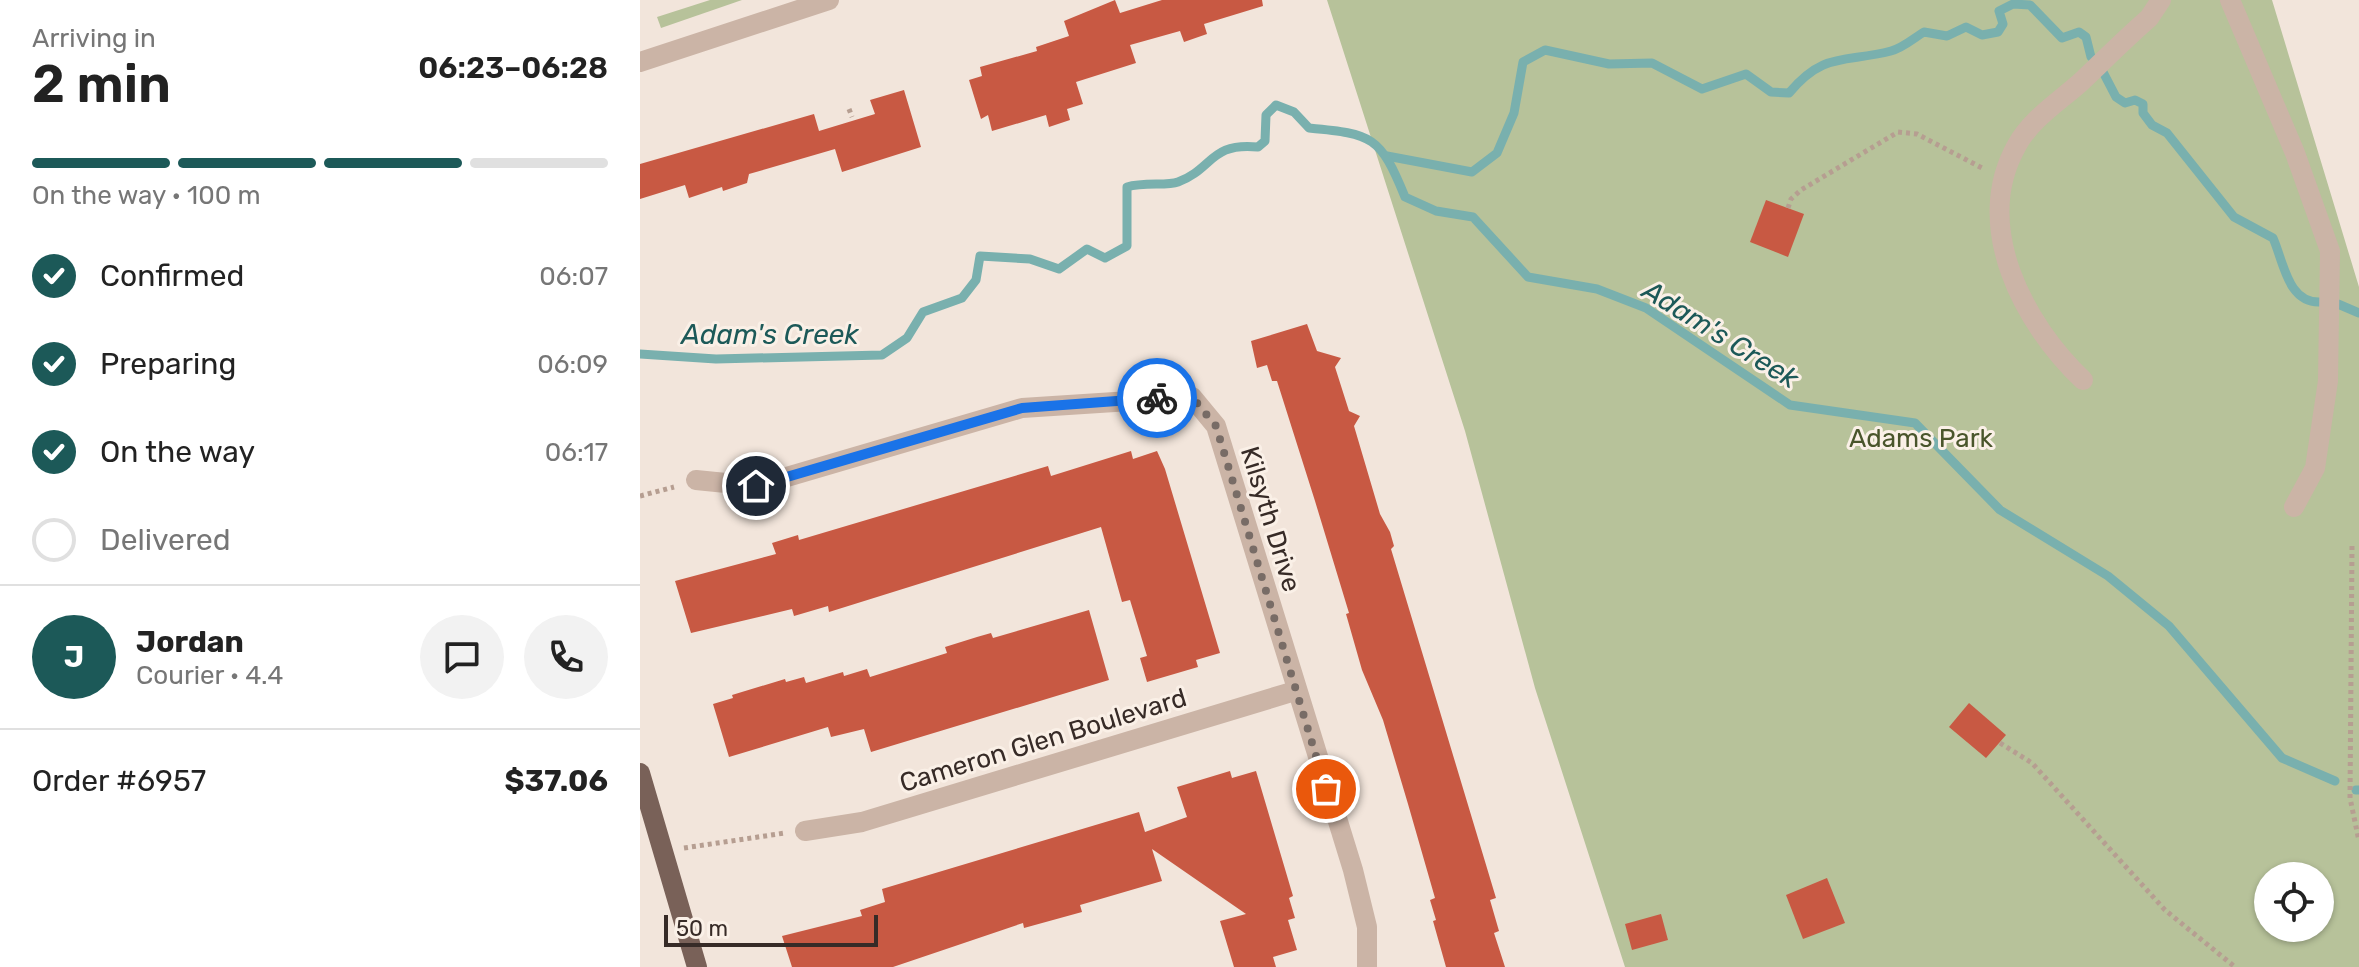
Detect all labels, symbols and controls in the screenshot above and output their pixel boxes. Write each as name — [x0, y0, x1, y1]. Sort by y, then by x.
text: Arriving in — [32, 23, 156, 54]
text: 06:23–06:28 — [418, 50, 608, 86]
text: 2 min — [32, 53, 171, 115]
text: On the way · 100 m — [32, 180, 261, 211]
icon: check — [32, 254, 76, 298]
text: Confirmed — [100, 258, 244, 294]
text: 06:07 — [539, 261, 608, 292]
water label: Adam's Creek — [1635, 272, 1805, 396]
water label: Adam's Creek — [679, 318, 859, 351]
icon: check — [32, 342, 76, 386]
text: Preparing — [100, 346, 236, 382]
text: 06:09 — [537, 349, 608, 380]
courier — [1117, 358, 1197, 438]
icon: bike — [1135, 376, 1179, 420]
park label: Adams Park — [1849, 423, 1994, 454]
icon: check — [32, 430, 76, 474]
text: On the way — [100, 434, 255, 470]
text: 06:17 — [545, 437, 608, 468]
street label: Kilsyth Drive — [1234, 443, 1307, 596]
pin — [722, 452, 790, 520]
icon: home — [734, 464, 778, 508]
text: Delivered — [100, 522, 231, 558]
button: chat — [420, 615, 504, 699]
button: phone — [524, 615, 608, 699]
text: Jordan — [136, 624, 244, 660]
text: J — [64, 639, 84, 675]
text: Courier · 4.4 — [136, 660, 283, 691]
street label: Cameron Glen Boulevard — [896, 682, 1190, 799]
pin — [1292, 755, 1360, 823]
text: Order #6957 — [32, 763, 206, 799]
text: $37.06 — [504, 763, 608, 799]
icon: bag — [1304, 767, 1348, 811]
map controls — [2254, 862, 2334, 942]
button: locate — [2254, 862, 2334, 942]
scale bar — [664, 911, 878, 947]
text: 50 m — [676, 915, 728, 942]

